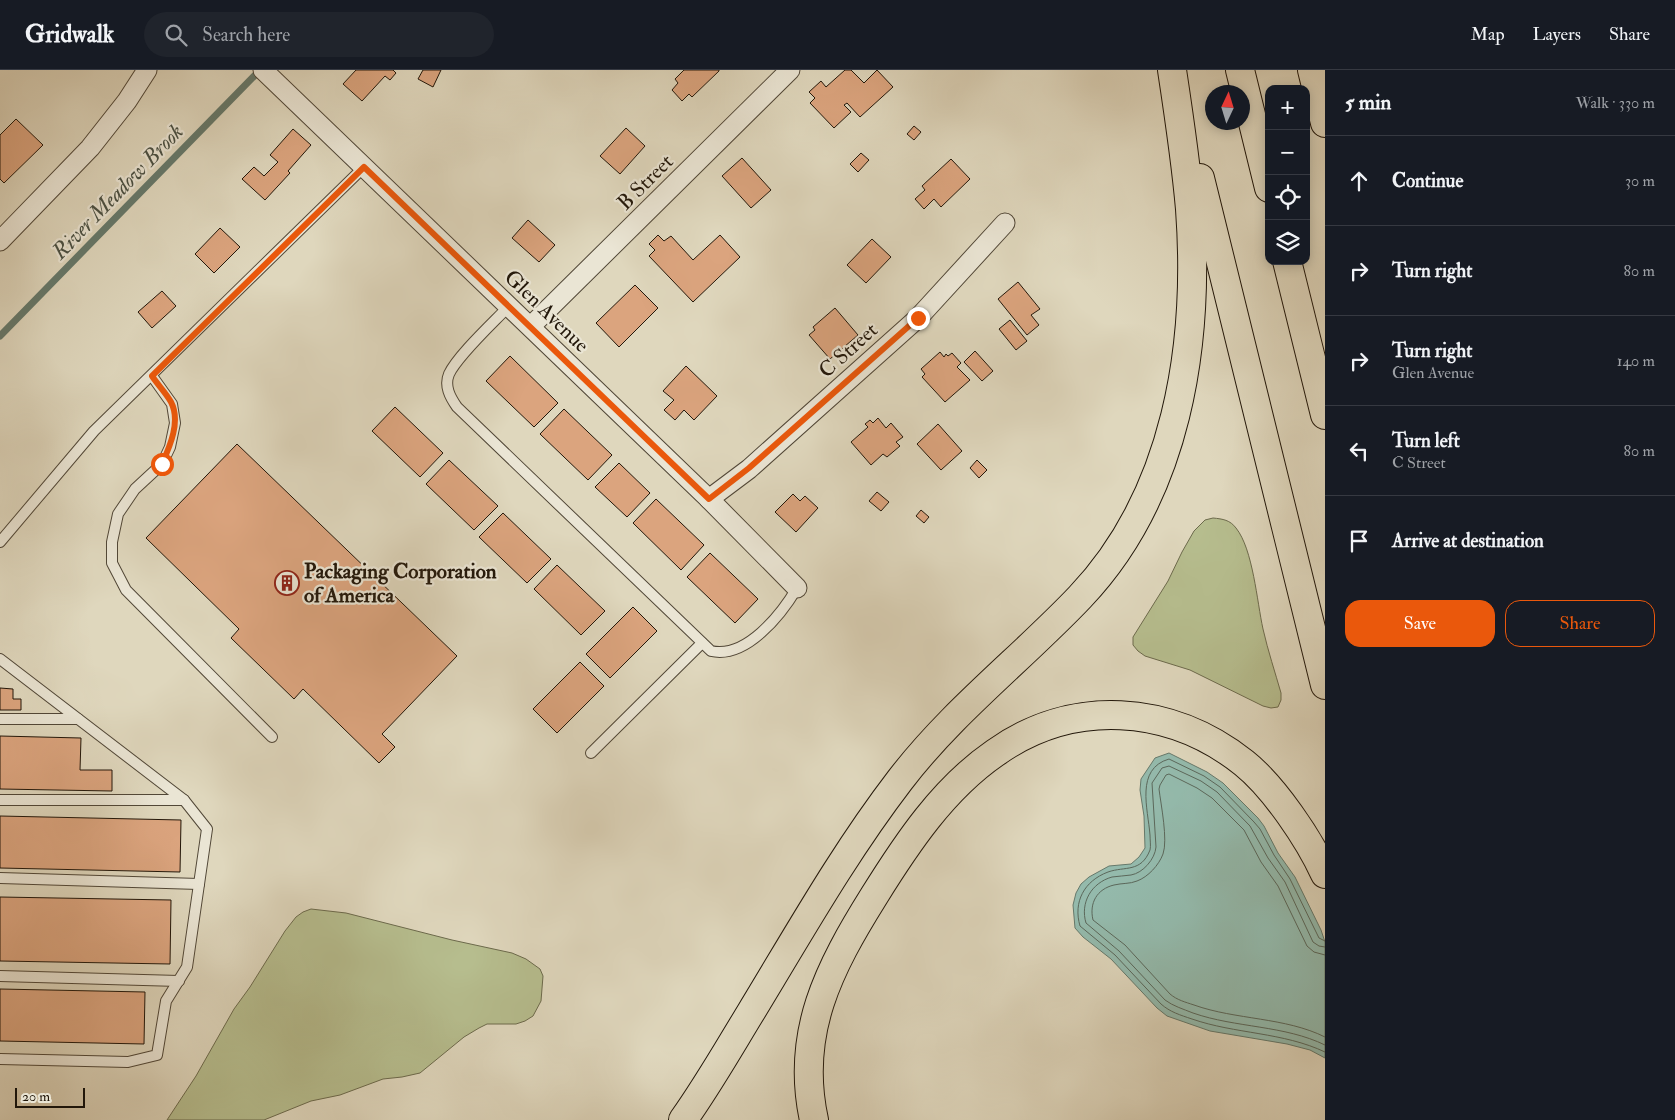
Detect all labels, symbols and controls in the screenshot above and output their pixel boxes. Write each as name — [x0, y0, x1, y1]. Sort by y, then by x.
search box — [144, 12, 494, 57]
text: Gridwalk — [25, 19, 114, 50]
icon: search — [162, 21, 190, 49]
text: Search here — [202, 23, 290, 47]
text: Map — [1471, 23, 1505, 46]
text: Layers — [1533, 23, 1581, 46]
text: Share — [1609, 23, 1650, 46]
north arrow — [1205, 85, 1250, 130]
map controls — [1265, 85, 1310, 265]
button: + — [1265, 85, 1310, 130]
text: 5 min — [1345, 89, 1391, 116]
text: Walk · 330 m — [1576, 93, 1655, 113]
water label: River Meadow Brook — [45, 118, 189, 266]
button: − — [1265, 130, 1310, 175]
street label: B Street — [611, 148, 679, 216]
icon: ahead — [1345, 167, 1373, 195]
text: Continue — [1392, 169, 1463, 193]
text: 30 m — [1625, 171, 1655, 191]
button: locate — [1265, 175, 1310, 220]
button: layers — [1265, 220, 1310, 265]
icon: right — [1345, 257, 1373, 285]
text: Turn right — [1392, 259, 1472, 283]
text: 80 m — [1624, 261, 1655, 281]
street label: Glen Avenue — [499, 264, 595, 359]
route end — [907, 307, 930, 330]
street label: C Street — [813, 317, 884, 384]
text: Turn right — [1392, 339, 1472, 363]
icon: right — [1345, 347, 1373, 375]
text: 140 m — [1617, 351, 1655, 371]
text: Glen Avenue — [1392, 363, 1474, 383]
text: Turn left — [1392, 429, 1460, 453]
icon: left — [1345, 437, 1373, 465]
text: 80 m — [1624, 441, 1655, 461]
route start — [151, 453, 174, 476]
text: C Street — [1392, 453, 1446, 473]
icon: arrive — [1345, 527, 1373, 555]
text: Arrive at destination — [1392, 529, 1544, 553]
place label: Packaging Corporation of America — [304, 558, 497, 609]
building icon: Packaging Corporation of America — [274, 570, 300, 596]
button: Save — [1345, 600, 1495, 647]
button: Share — [1505, 600, 1655, 647]
scale bar — [15, 1085, 85, 1108]
text: 20 m — [22, 1088, 50, 1105]

